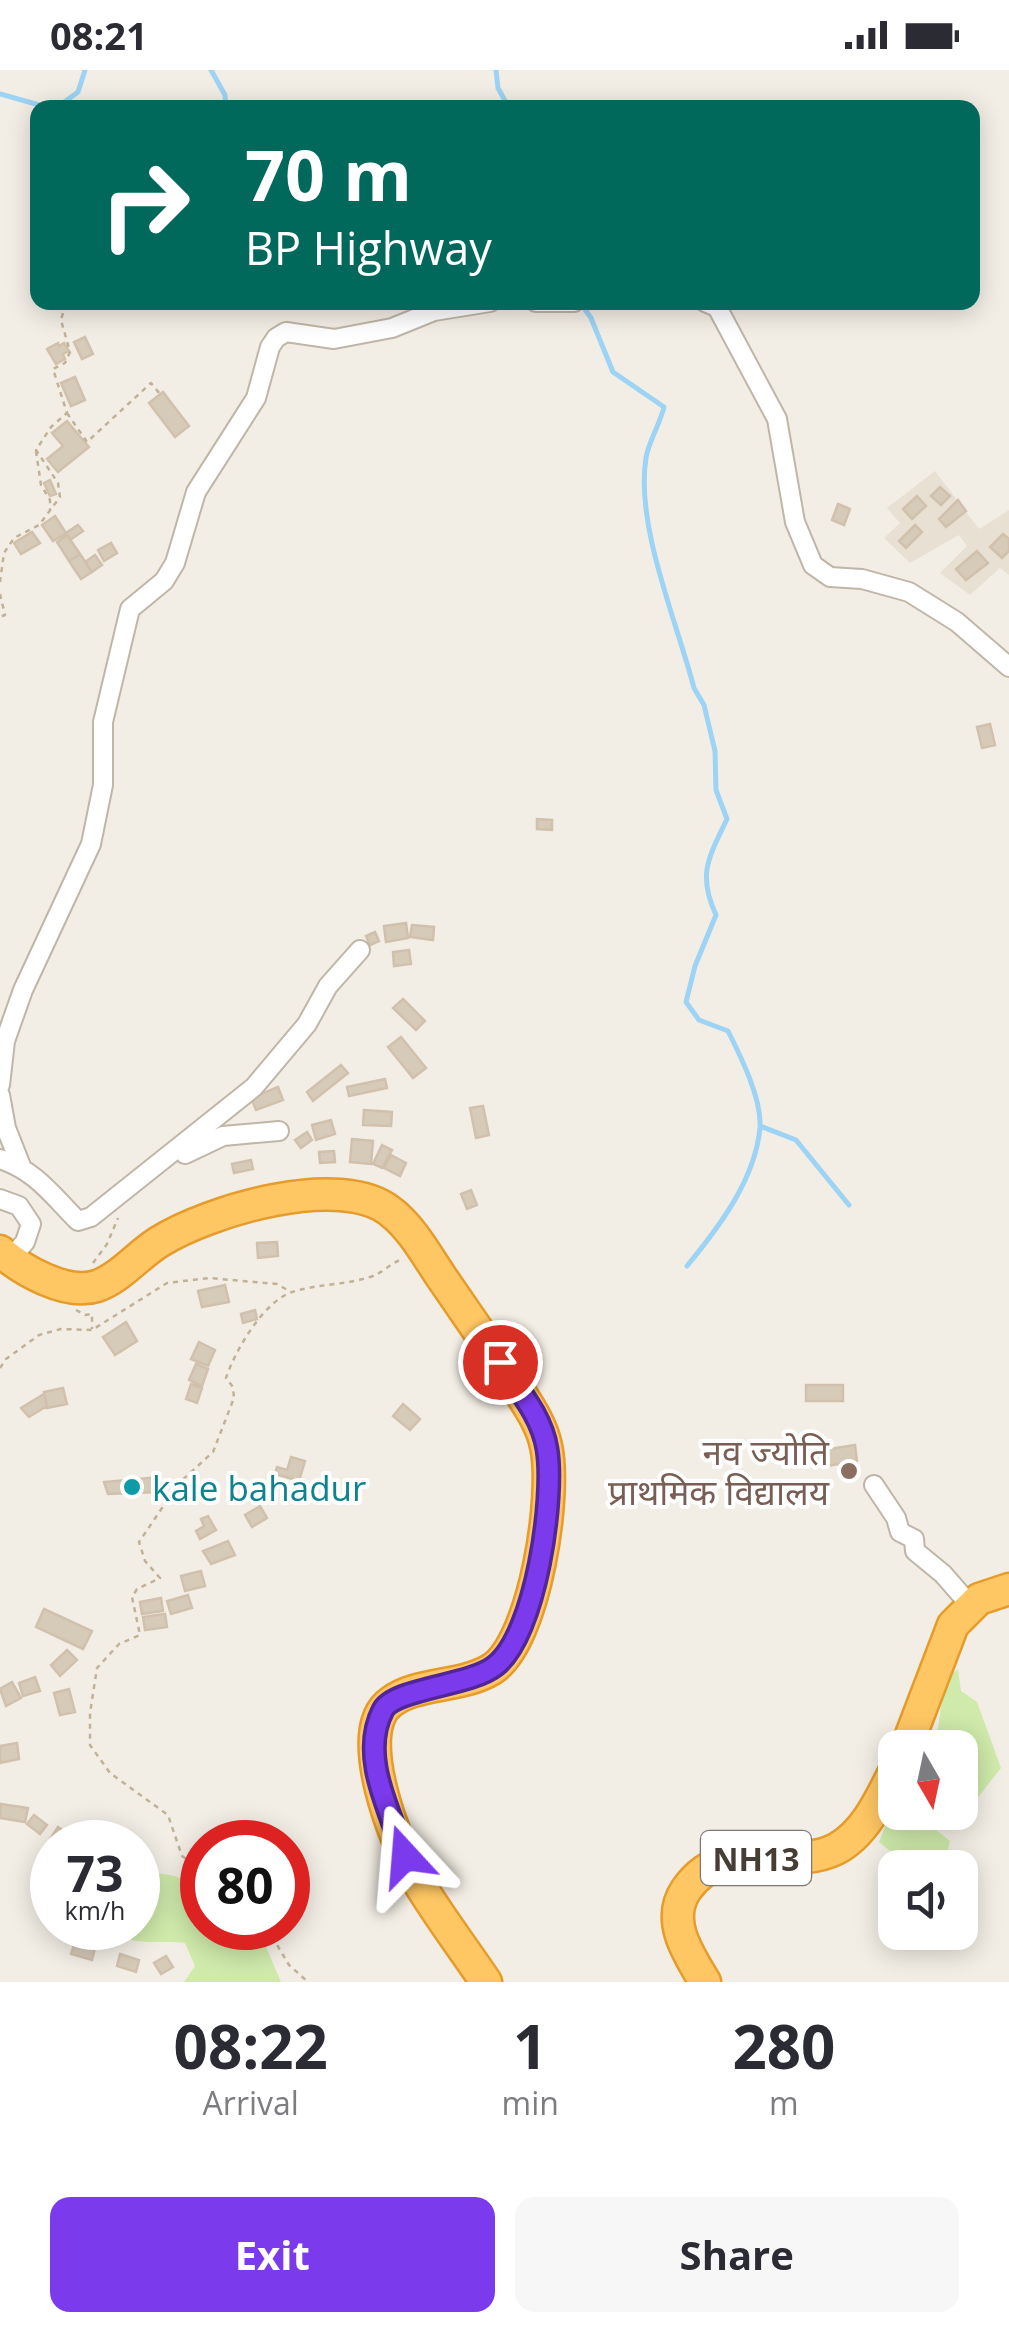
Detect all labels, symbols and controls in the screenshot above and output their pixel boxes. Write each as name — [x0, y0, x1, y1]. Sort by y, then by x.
text: 08:21 — [50, 9, 148, 61]
text: 70 m — [245, 126, 412, 222]
icon: right — [80, 140, 210, 270]
text: BP Highway — [245, 217, 492, 278]
pin — [458, 1320, 543, 1405]
icon: arrive — [473, 1335, 528, 1390]
place label: नव ज्योति प्राथमिक विद्यालय — [608, 1428, 830, 1515]
marker: नव ज्योति प्राथमिक विद्यालय — [838, 1460, 860, 1482]
place label: kale bahadur — [152, 1464, 366, 1511]
marker: kale bahadur — [121, 1476, 143, 1498]
north arrow — [878, 1730, 978, 1830]
map controls — [878, 1730, 978, 1950]
position arrow — [353, 1804, 457, 1908]
speed limit sign: 80 — [180, 1820, 310, 1950]
road number: NH13 — [701, 1831, 811, 1885]
text: 73 — [66, 1839, 124, 1907]
button: sound — [878, 1850, 978, 1950]
text: km/h — [65, 1893, 125, 1927]
text: 08:22 — [174, 2005, 328, 2087]
text: 1 — [513, 2005, 547, 2087]
text: 280 — [732, 2005, 835, 2087]
text: Arrival — [203, 2081, 299, 2124]
text: min — [502, 2081, 559, 2124]
text: m — [769, 2081, 799, 2124]
button: Exit — [50, 2197, 495, 2312]
button: Share — [515, 2197, 959, 2312]

